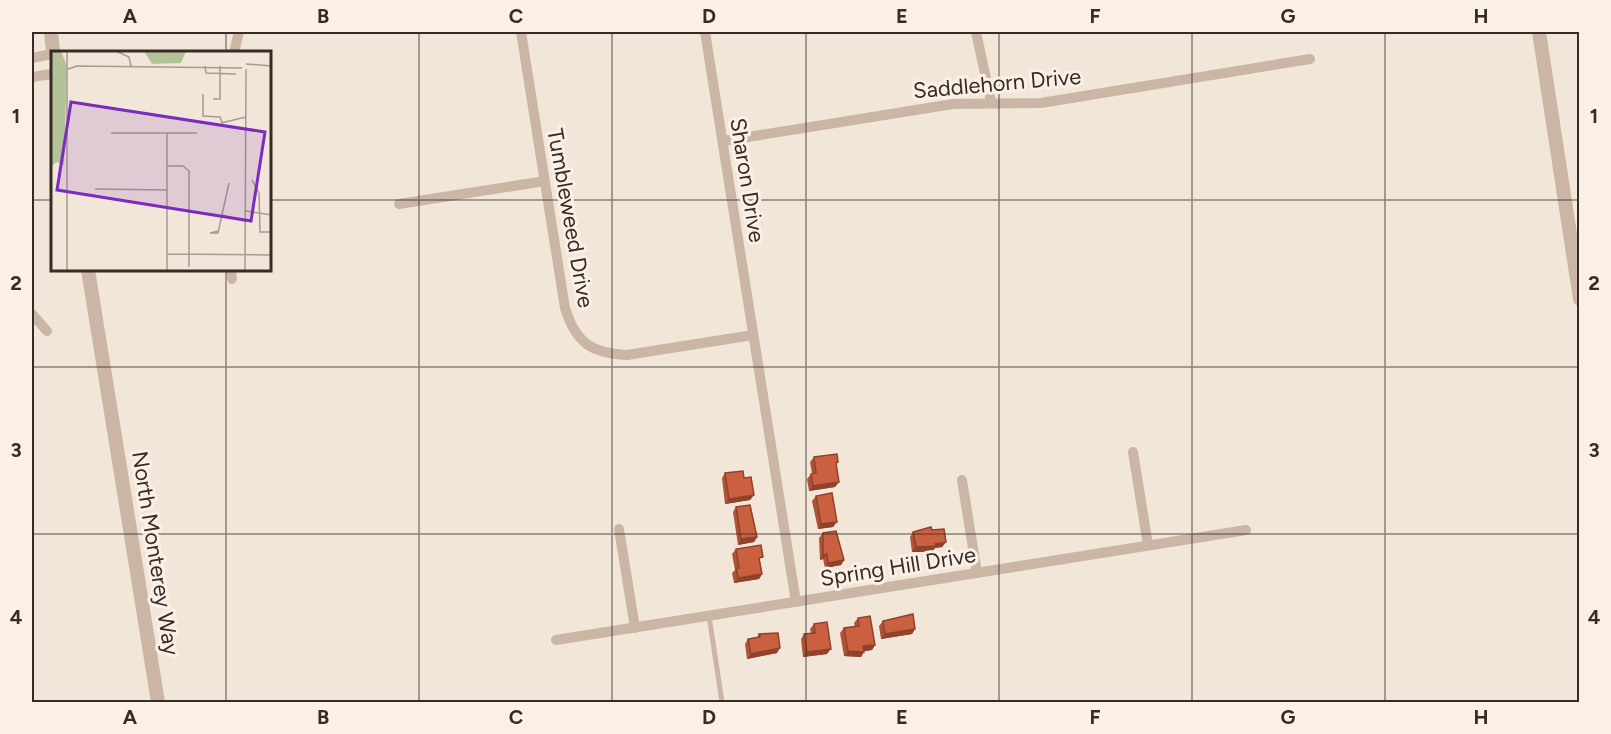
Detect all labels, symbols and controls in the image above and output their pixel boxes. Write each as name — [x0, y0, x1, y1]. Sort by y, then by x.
text: A — [123, 4, 138, 28]
text: B — [317, 4, 329, 28]
text: C — [509, 4, 523, 28]
text: D — [702, 4, 716, 28]
text: E — [896, 4, 908, 28]
text: F — [1089, 4, 1101, 28]
text: G — [1281, 4, 1296, 28]
text: H — [1474, 4, 1489, 28]
inset map — [51, 51, 272, 272]
street label: Saddlehorn Drive — [912, 63, 1082, 104]
text: 1 — [12, 104, 20, 128]
text: 1 — [1590, 104, 1598, 128]
street label: Sharon Drive — [724, 116, 771, 244]
street label: Tumbleweed Drive — [541, 126, 600, 310]
text: 2 — [10, 271, 22, 295]
text: 2 — [1588, 271, 1600, 295]
text: 3 — [10, 438, 22, 462]
text: 3 — [1588, 438, 1600, 462]
street label: North Monterey Way — [126, 449, 185, 657]
street label: Spring Hill Drive — [818, 541, 978, 592]
text: 4 — [10, 605, 23, 629]
text: 4 — [1588, 605, 1601, 629]
text: A — [123, 705, 138, 729]
text: B — [317, 705, 329, 729]
text: C — [509, 705, 523, 729]
text: D — [702, 705, 716, 729]
text: E — [896, 705, 908, 729]
text: F — [1089, 705, 1101, 729]
text: G — [1281, 705, 1296, 729]
text: H — [1474, 705, 1489, 729]

